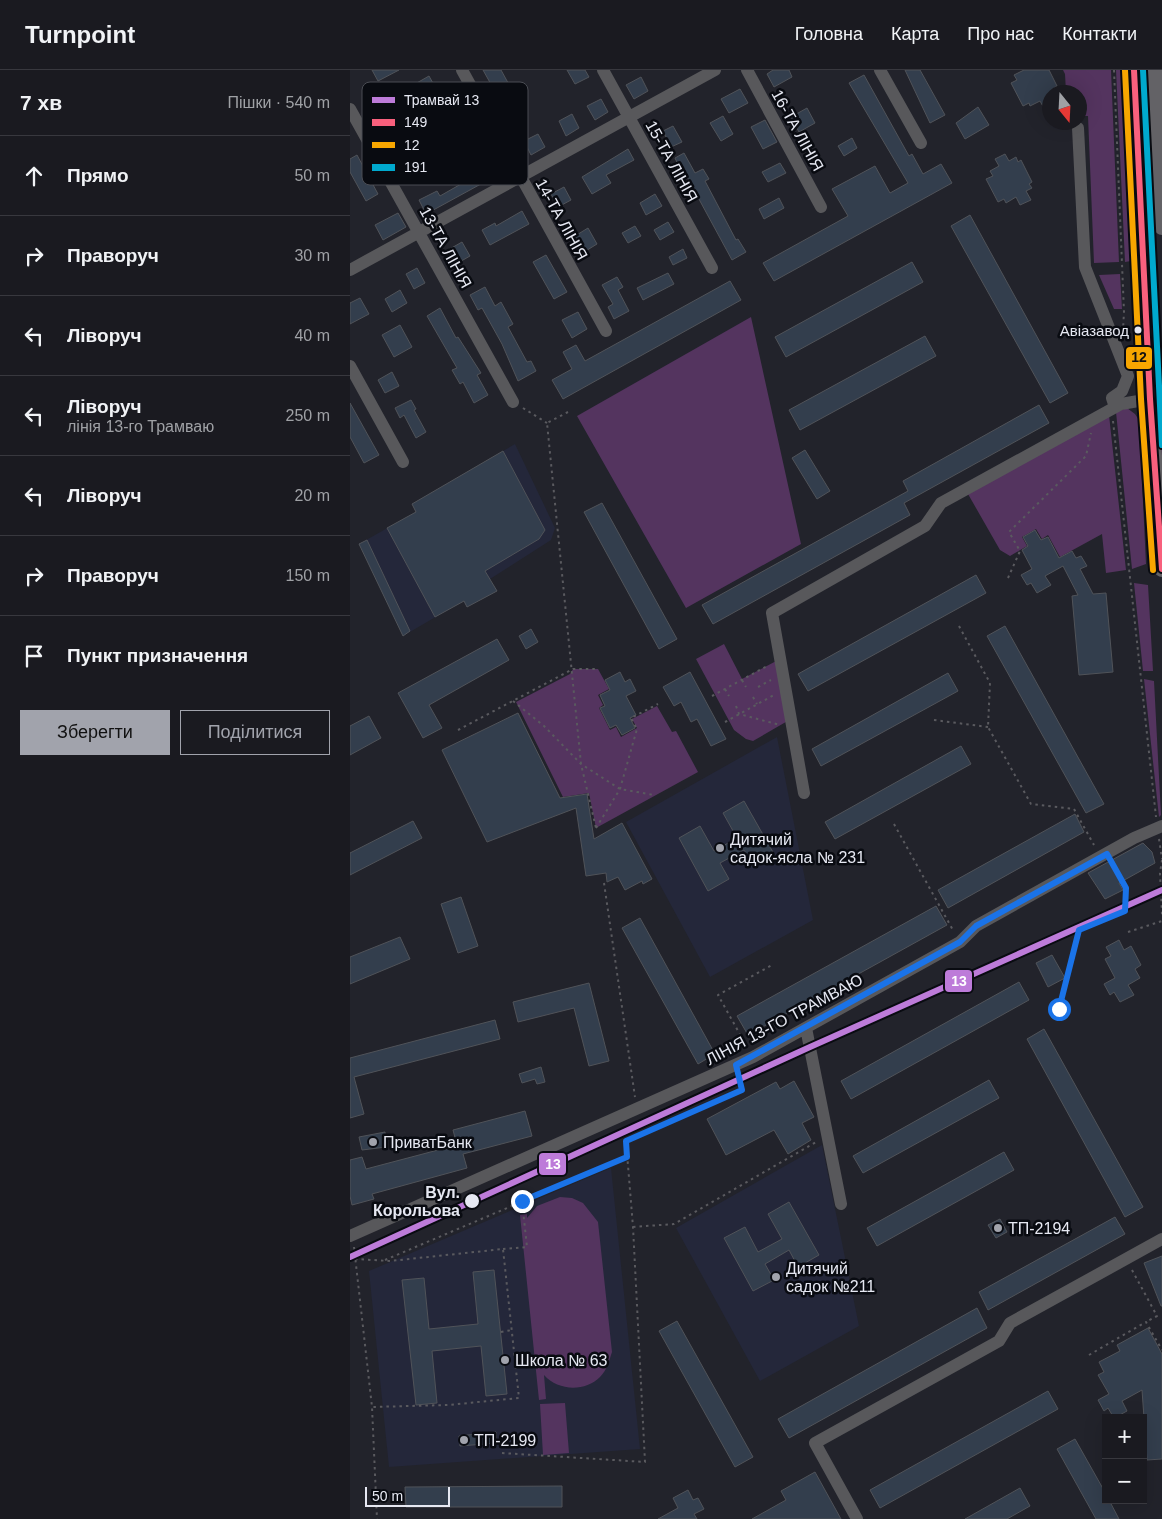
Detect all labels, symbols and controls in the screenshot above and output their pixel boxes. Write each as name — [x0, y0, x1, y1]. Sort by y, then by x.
text: Turnpoint — [25, 21, 135, 48]
text: Головна — [795, 24, 863, 44]
text: Карта — [891, 24, 939, 44]
text: Про нас — [967, 24, 1034, 44]
text: Контакти — [1062, 24, 1137, 44]
legend — [362, 82, 528, 185]
north arrow — [1042, 85, 1087, 130]
street label: 16-ТА ЛІНІЯ — [768, 87, 827, 174]
text: 7 хв — [20, 91, 62, 114]
text: Трамвай 13 — [404, 92, 480, 108]
text: Пішки · 540 m — [227, 94, 330, 111]
text: 149 — [404, 114, 428, 130]
street label: 15-ТА ЛІНІЯ — [642, 118, 701, 205]
text: 12 — [404, 137, 420, 153]
text: 191 — [404, 159, 428, 175]
icon: ahead — [20, 162, 48, 190]
text: Прямо — [67, 165, 129, 186]
text: 50 m — [294, 167, 330, 184]
street label: 14-ТА ЛІНІЯ — [532, 176, 591, 263]
street label: 13-ТА ЛІНІЯ — [416, 204, 475, 291]
icon: right — [20, 242, 48, 270]
text: Праворуч — [67, 245, 159, 266]
text: 30 m — [294, 247, 330, 264]
icon: left — [20, 322, 48, 350]
place label: Авіазавод — [1060, 322, 1129, 339]
text: Ліворуч — [67, 325, 142, 346]
marker: Авіазавод — [1133, 325, 1143, 335]
text: 40 m — [294, 327, 330, 344]
line badge: 12 — [1125, 346, 1153, 370]
text: 12 — [1131, 349, 1147, 365]
text: Ліворуч — [67, 396, 142, 417]
icon: left — [20, 402, 48, 430]
text: 250 m — [286, 407, 330, 424]
text: лінія 13-го Трамваю — [67, 418, 214, 435]
icon: left — [20, 482, 48, 510]
text: Ліворуч — [67, 485, 142, 506]
text: 20 m — [294, 487, 330, 504]
icon: right — [20, 562, 48, 590]
text: Праворуч — [67, 565, 159, 586]
text: 150 m — [286, 567, 330, 584]
icon: arrive — [20, 642, 48, 670]
text: Пункт призначення — [67, 645, 248, 666]
button: Зберегти — [20, 710, 170, 755]
button: Поділитися — [180, 710, 330, 755]
place label: Дитячий садок-ясла № 231 — [730, 831, 865, 866]
marker: Дитячий садок-ясла № 231 — [714, 842, 726, 854]
line badge: 13 — [944, 969, 973, 993]
street label: ЛІНІЯ 13-ГО ТРАМВАЮ — [703, 971, 866, 1068]
text: 13 — [951, 973, 967, 989]
route start — [1048, 998, 1071, 1021]
place label: ПриватБанк — [383, 1134, 473, 1151]
marker: ПриватБанк — [367, 1136, 379, 1148]
line badge: 13 — [538, 1152, 567, 1176]
text: 13 — [545, 1156, 561, 1172]
place label: Вул. Корольова — [373, 1184, 460, 1219]
route end — [511, 1190, 534, 1213]
marker: Вул. Корольова — [463, 1192, 481, 1210]
place label: ТП-2194 — [1008, 1220, 1070, 1237]
marker: ТП-2194 — [992, 1222, 1004, 1234]
place label: Дитячий садок №211 — [786, 1260, 875, 1295]
marker: Дитячий садок №211 — [770, 1271, 782, 1283]
place label: Школа № 63 — [515, 1352, 608, 1369]
marker: Школа № 63 — [499, 1354, 511, 1366]
map controls — [1102, 1414, 1147, 1504]
button: + — [1102, 1414, 1147, 1459]
place label: ТП-2199 — [474, 1432, 536, 1449]
marker: ТП-2199 — [458, 1434, 470, 1446]
button: − — [1102, 1459, 1147, 1504]
scale bar — [365, 1484, 450, 1507]
text: 50 m — [372, 1488, 403, 1504]

